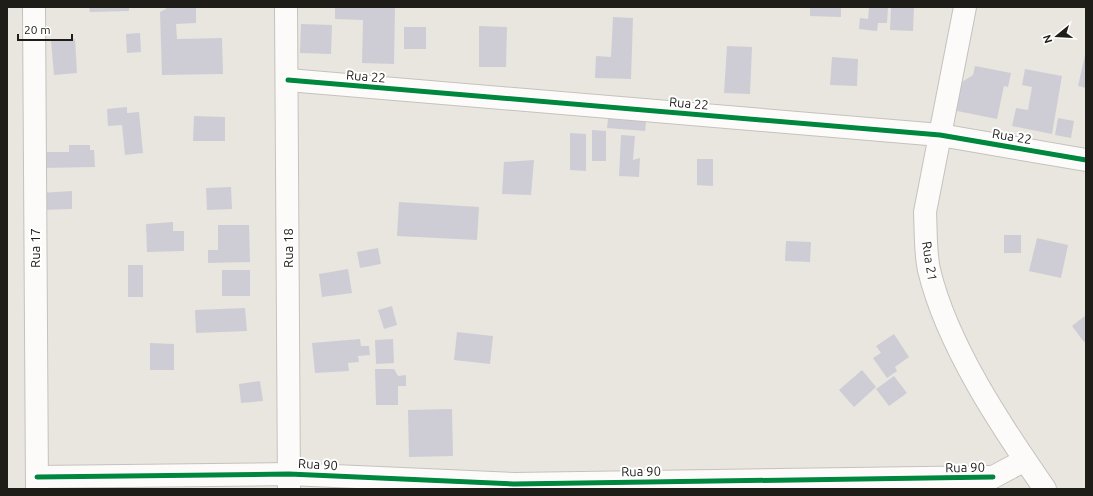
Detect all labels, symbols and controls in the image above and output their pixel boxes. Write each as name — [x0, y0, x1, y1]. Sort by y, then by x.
scale bar — [18, 16, 72, 42]
north arrow — [1037, 16, 1077, 56]
text: 20 m — [24, 23, 51, 36]
text: N — [1041, 33, 1054, 45]
street label: Rua 22 — [346, 67, 386, 85]
street label: Rua 22 — [669, 94, 709, 112]
street label: Rua 22 — [991, 126, 1033, 146]
street label: Rua 17 — [28, 228, 42, 268]
street label: Rua 18 — [281, 228, 295, 268]
street label: Rua 21 — [920, 240, 940, 282]
street label: Rua 90 — [298, 456, 338, 472]
street label: Rua 90 — [945, 460, 985, 474]
street label: Rua 90 — [621, 464, 661, 478]

